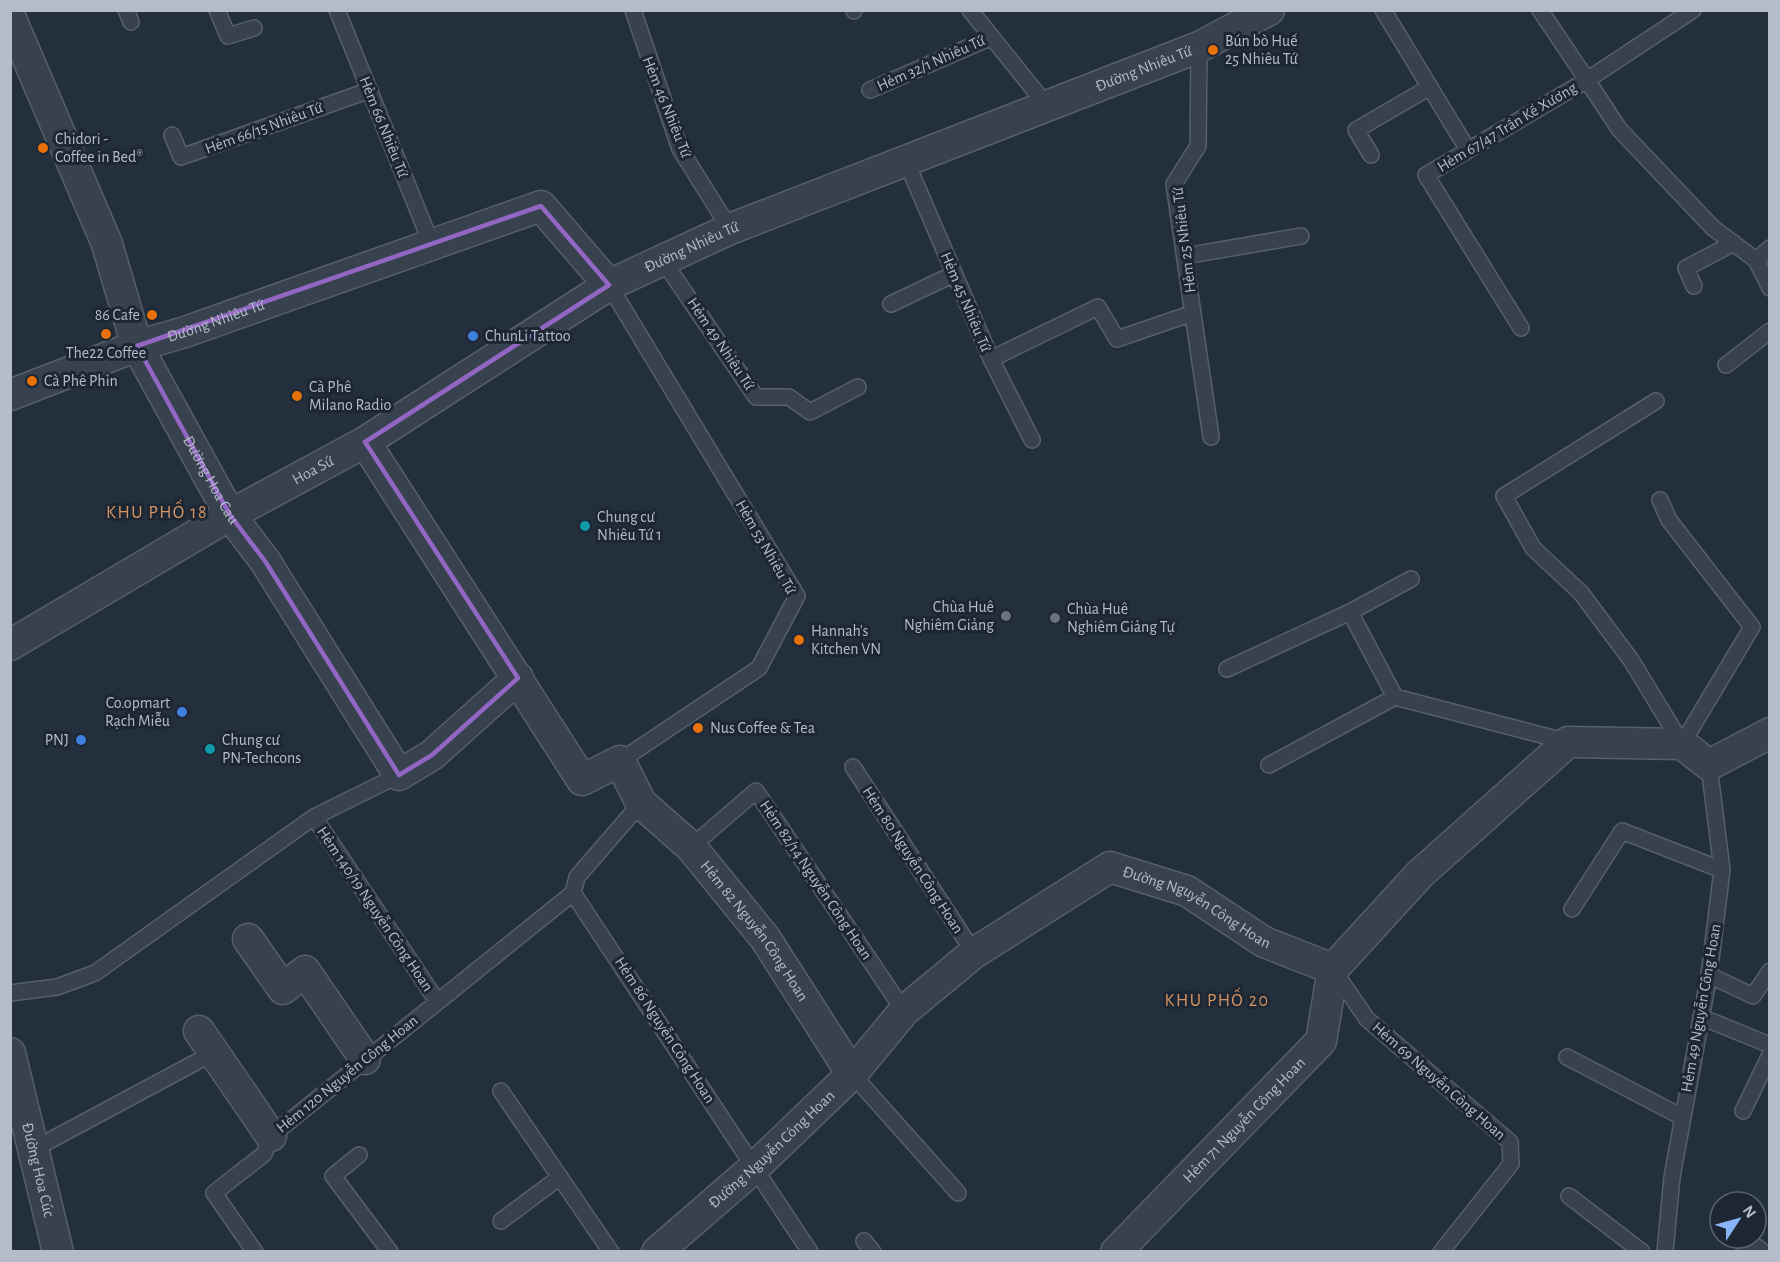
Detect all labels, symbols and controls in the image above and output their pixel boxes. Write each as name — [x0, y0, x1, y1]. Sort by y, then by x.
street label: Hẻm 32/1 Nhiêu Tứ — [875, 32, 988, 94]
place label: Bún bò Huế 25 Nhiêu Tứ — [1225, 33, 1299, 67]
street label: Đường Nhiêu Tứ — [1093, 42, 1195, 94]
marker: Bún bò Huế 25 Nhiêu Tứ — [1206, 43, 1220, 57]
street label: Hẻm 46 Nhiêu Tứ — [639, 54, 695, 160]
street label: Hẻm 66 Nhiêu Tứ — [356, 74, 412, 180]
street label: Hẻm 67/47 Trần Kế Xương — [1434, 79, 1580, 175]
street label: Hẻm 66/15 Nhiêu Tứ — [203, 99, 326, 157]
place label: Chidori - Coffee in Bed® — [55, 131, 143, 165]
marker: Chidori - Coffee in Bed® — [36, 141, 50, 155]
street label: Hẻm 25 Nhiêu Tứ — [1170, 186, 1198, 294]
street label: Đường Nhiêu Tứ — [642, 218, 742, 276]
street label: Hẻm 45 Nhiêu Tứ — [938, 250, 994, 355]
street label: Hẻm 49 Nhiêu Tứ — [684, 295, 758, 394]
street label: Đường Nhiêu Tứ — [165, 296, 267, 345]
place label: 86 Cafe — [95, 307, 140, 323]
marker: 86 Cafe — [145, 308, 159, 322]
marker: The22 Coffee — [99, 327, 113, 341]
place label: ChunLi Tattoo — [485, 328, 571, 344]
marker: ChunLi Tattoo — [466, 329, 480, 343]
place label: The22 Coffee — [66, 345, 146, 361]
place label: Cà Phê Phin — [44, 373, 118, 389]
marker: Cà Phê Phin — [25, 374, 39, 388]
place label: Cà Phê Milano Radio — [309, 379, 392, 413]
marker: Cà Phê Milano Radio — [290, 389, 304, 403]
street label: Đường Hoa Cau — [180, 433, 242, 527]
street label: Hoa Sứ — [290, 452, 337, 488]
street label: Hẻm 53 Nhiêu Tứ — [733, 497, 800, 597]
district label: KHU PHỐ 18 — [106, 499, 208, 522]
place label: Chung cư Nhiêu Tứ 1 — [597, 509, 662, 543]
marker: Chung cư Nhiêu Tứ 1 — [578, 519, 592, 533]
place label: Chùa Huê Nghiêm Giảng — [904, 599, 994, 633]
place label: Chùa Huê Nghiêm Giảng Tự — [1067, 601, 1175, 635]
marker: Chùa Huê Nghiêm Giảng — [999, 609, 1013, 623]
marker: Chùa Huê Nghiêm Giảng Tự — [1048, 611, 1062, 625]
place label: Hannah's Kitchen VN — [811, 623, 881, 657]
marker: Hannah's Kitchen VN — [792, 633, 806, 647]
place label: Co.opmart Rạch Miễu — [105, 695, 170, 729]
marker: Co.opmart Rạch Miễu — [175, 705, 189, 719]
place label: Nus Coffee & Tea — [710, 720, 815, 736]
marker: Nus Coffee & Tea — [691, 721, 705, 735]
place label: PNJ — [45, 732, 69, 748]
place label: Chung cư PN-Techcons — [222, 732, 301, 766]
marker: PNJ — [74, 733, 88, 747]
marker: Chung cư PN-Techcons — [203, 742, 217, 756]
street label: Hẻm 80 Nguyễn Công Hoan — [859, 783, 968, 937]
street label: Hẻm 82/14 Nguyễn Công Hoan — [756, 796, 877, 963]
street label: Hẻm 140/19 Nguyễn Công Hoan — [313, 823, 438, 995]
street label: Hẻm 82 Nguyễn Công Hoan — [697, 857, 811, 1004]
street label: Đường Nguyễn Công Hoan — [1121, 863, 1273, 952]
street label: Hẻm 49 Nguyễn Công Hoan — [1676, 922, 1725, 1094]
street label: Hẻm 86 Nguyễn Công Hoan — [611, 953, 720, 1106]
district label: KHU PHỐ 20 — [1165, 987, 1269, 1010]
street label: Hẻm 120 Nguyễn Công Hoan — [272, 1011, 421, 1137]
street label: Hẻm 69 Nguyễn Công Hoan — [1369, 1017, 1510, 1144]
street label: Hẻm 71 Nguyễn Công Hoan — [1180, 1054, 1308, 1186]
street label: Đường Nguyễn Công Hoan — [706, 1087, 838, 1211]
street label: Đường Hoa Cúc — [19, 1121, 57, 1219]
north arrow — [1708, 1190, 1768, 1250]
text: N — [1740, 1203, 1759, 1221]

